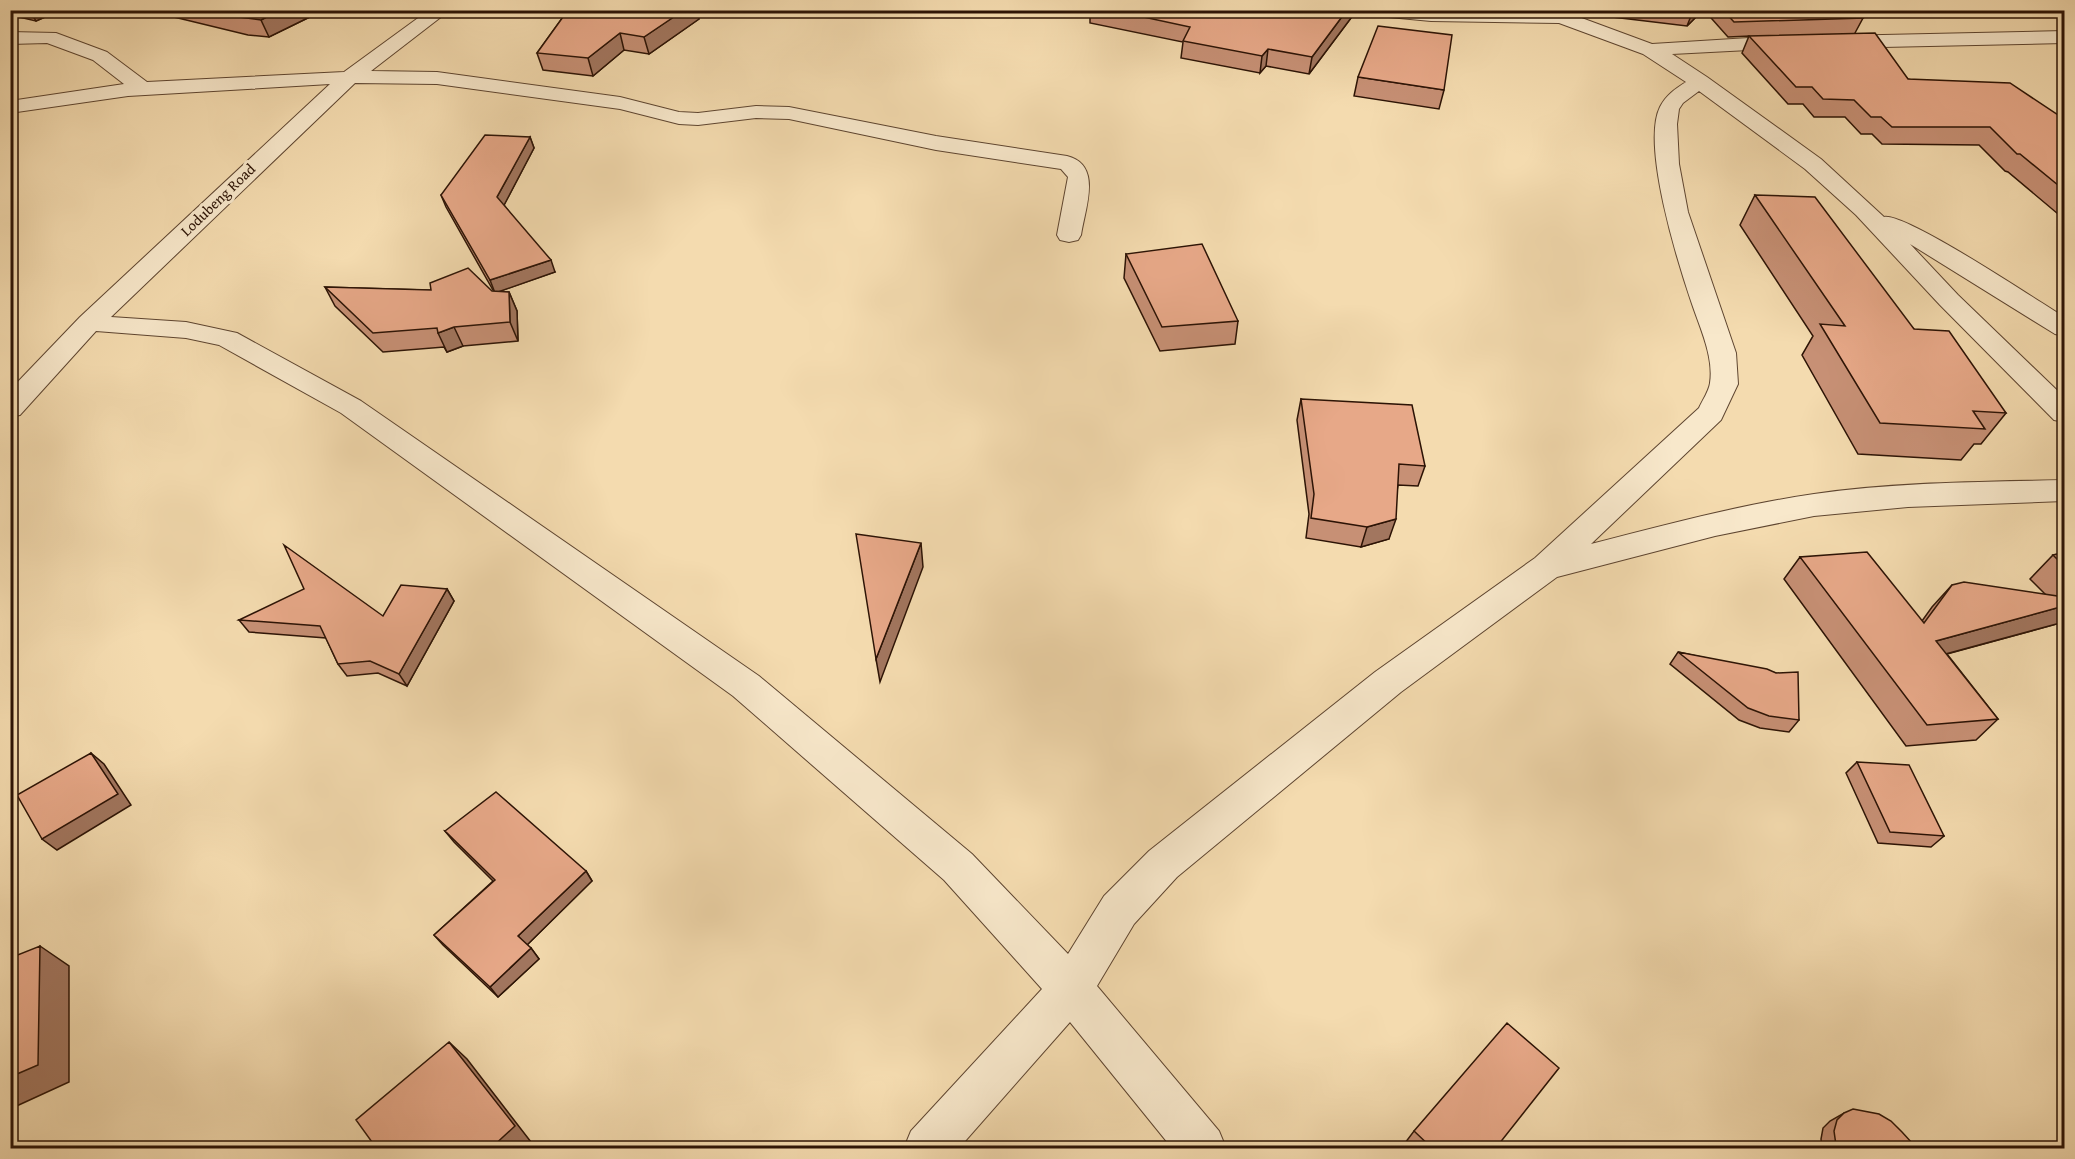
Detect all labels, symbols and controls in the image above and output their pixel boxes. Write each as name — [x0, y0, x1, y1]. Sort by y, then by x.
street label: Lodubeng Road — [176, 159, 260, 241]

